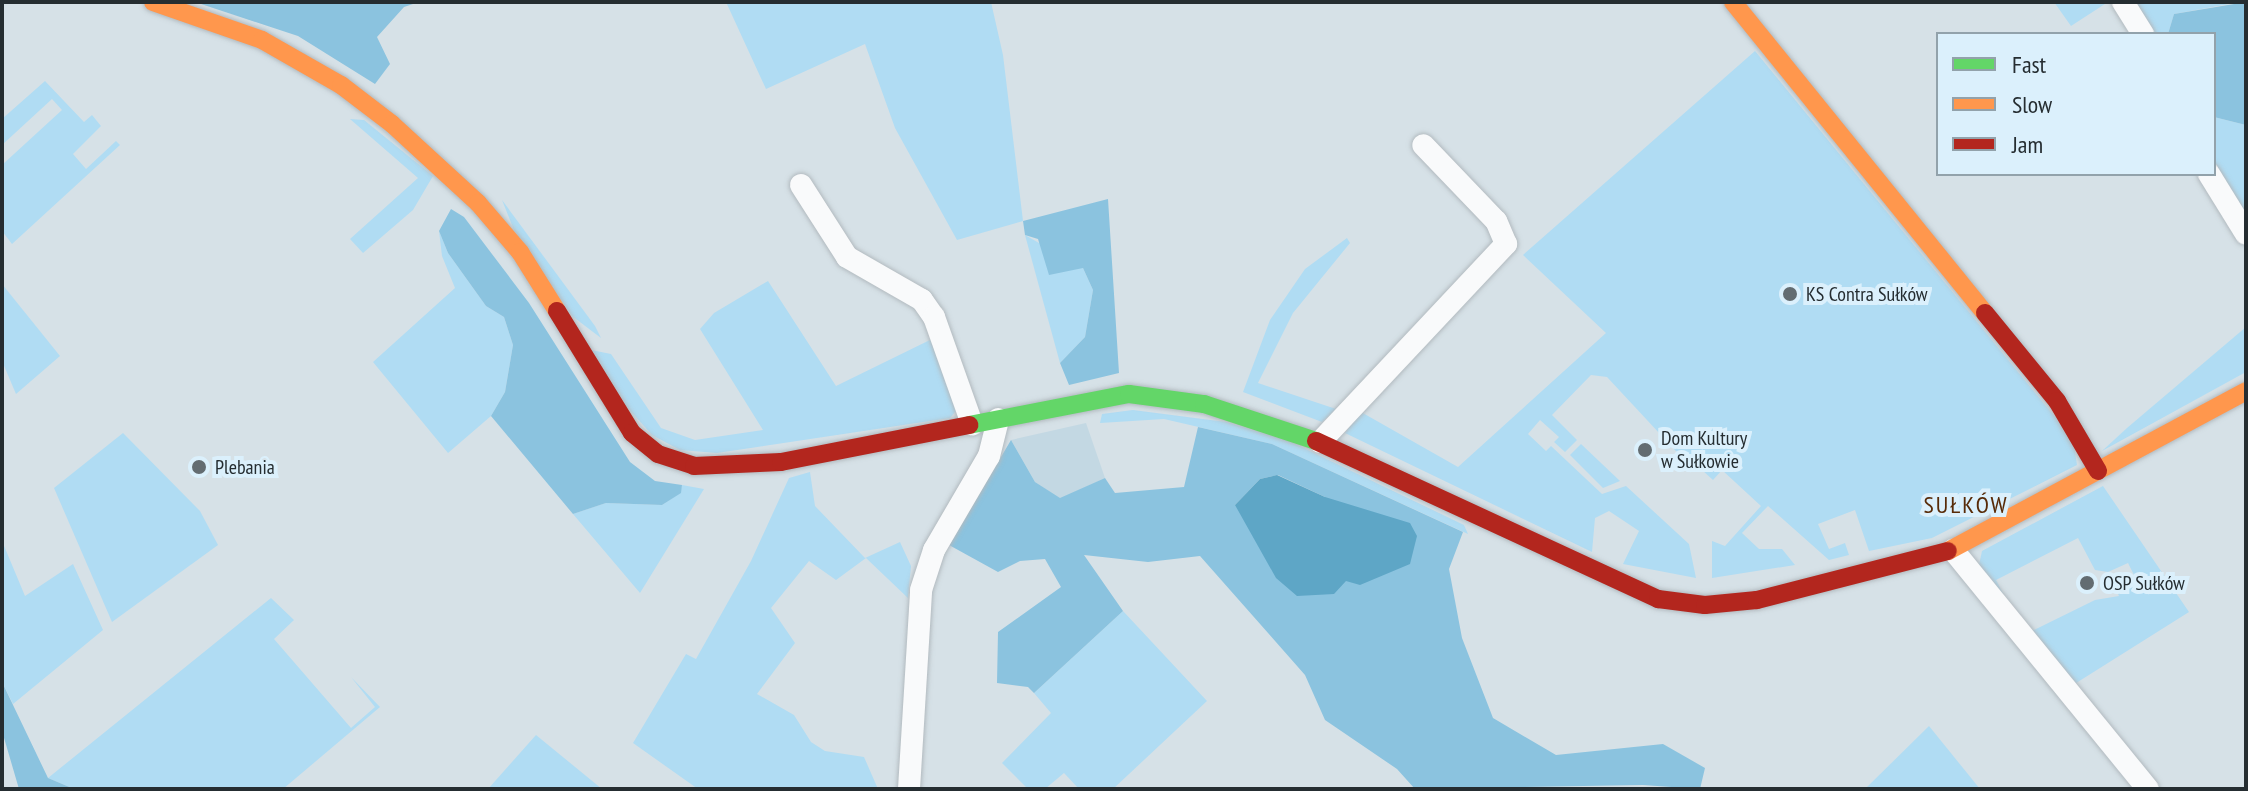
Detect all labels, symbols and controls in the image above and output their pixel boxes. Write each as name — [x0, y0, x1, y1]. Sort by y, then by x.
legend — [1936, 32, 2216, 176]
text: Fast — [2012, 49, 2046, 80]
text: Slow — [2012, 89, 2052, 120]
text: Jam — [2012, 129, 2043, 160]
place label: KS Contra Sułków — [1806, 282, 1928, 306]
marker: KS Contra Sułków — [1781, 285, 1799, 303]
place label: Dom Kultury w Sułkowie — [1661, 426, 1747, 473]
marker: Dom Kultury w Sułkowie — [1636, 441, 1654, 459]
place label: Plebania — [215, 455, 275, 479]
marker: Plebania — [190, 458, 208, 476]
district label: SUŁKÓW — [1923, 491, 2009, 519]
place label: OSP Sułków — [2103, 571, 2186, 595]
marker: OSP Sułków — [2078, 574, 2096, 592]

